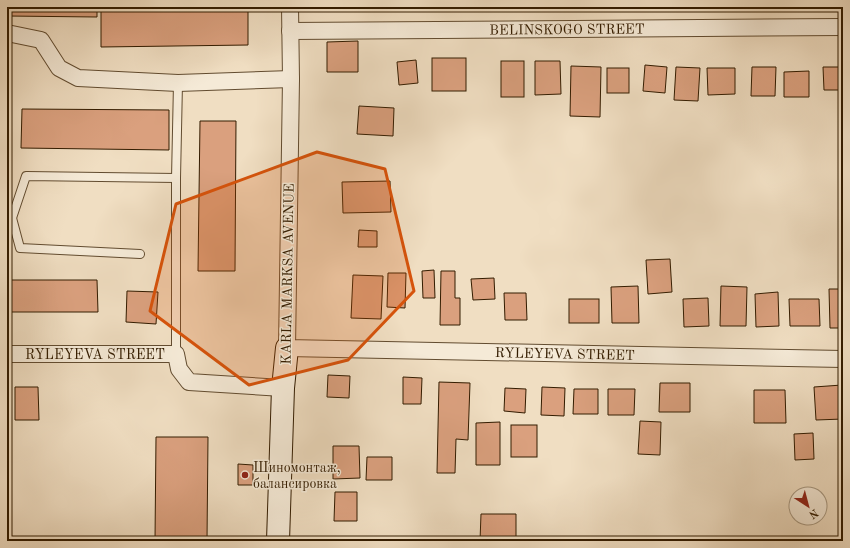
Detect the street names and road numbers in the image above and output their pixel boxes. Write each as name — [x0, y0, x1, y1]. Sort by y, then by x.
street label: BELINSKOGO STREET — [489, 22, 645, 38]
street label: KARLA MARKSA AVENUE — [279, 183, 297, 365]
street label: RYLEYEVA STREET — [495, 346, 635, 363]
street label: RYLEYEVA STREET — [25, 348, 165, 362]

